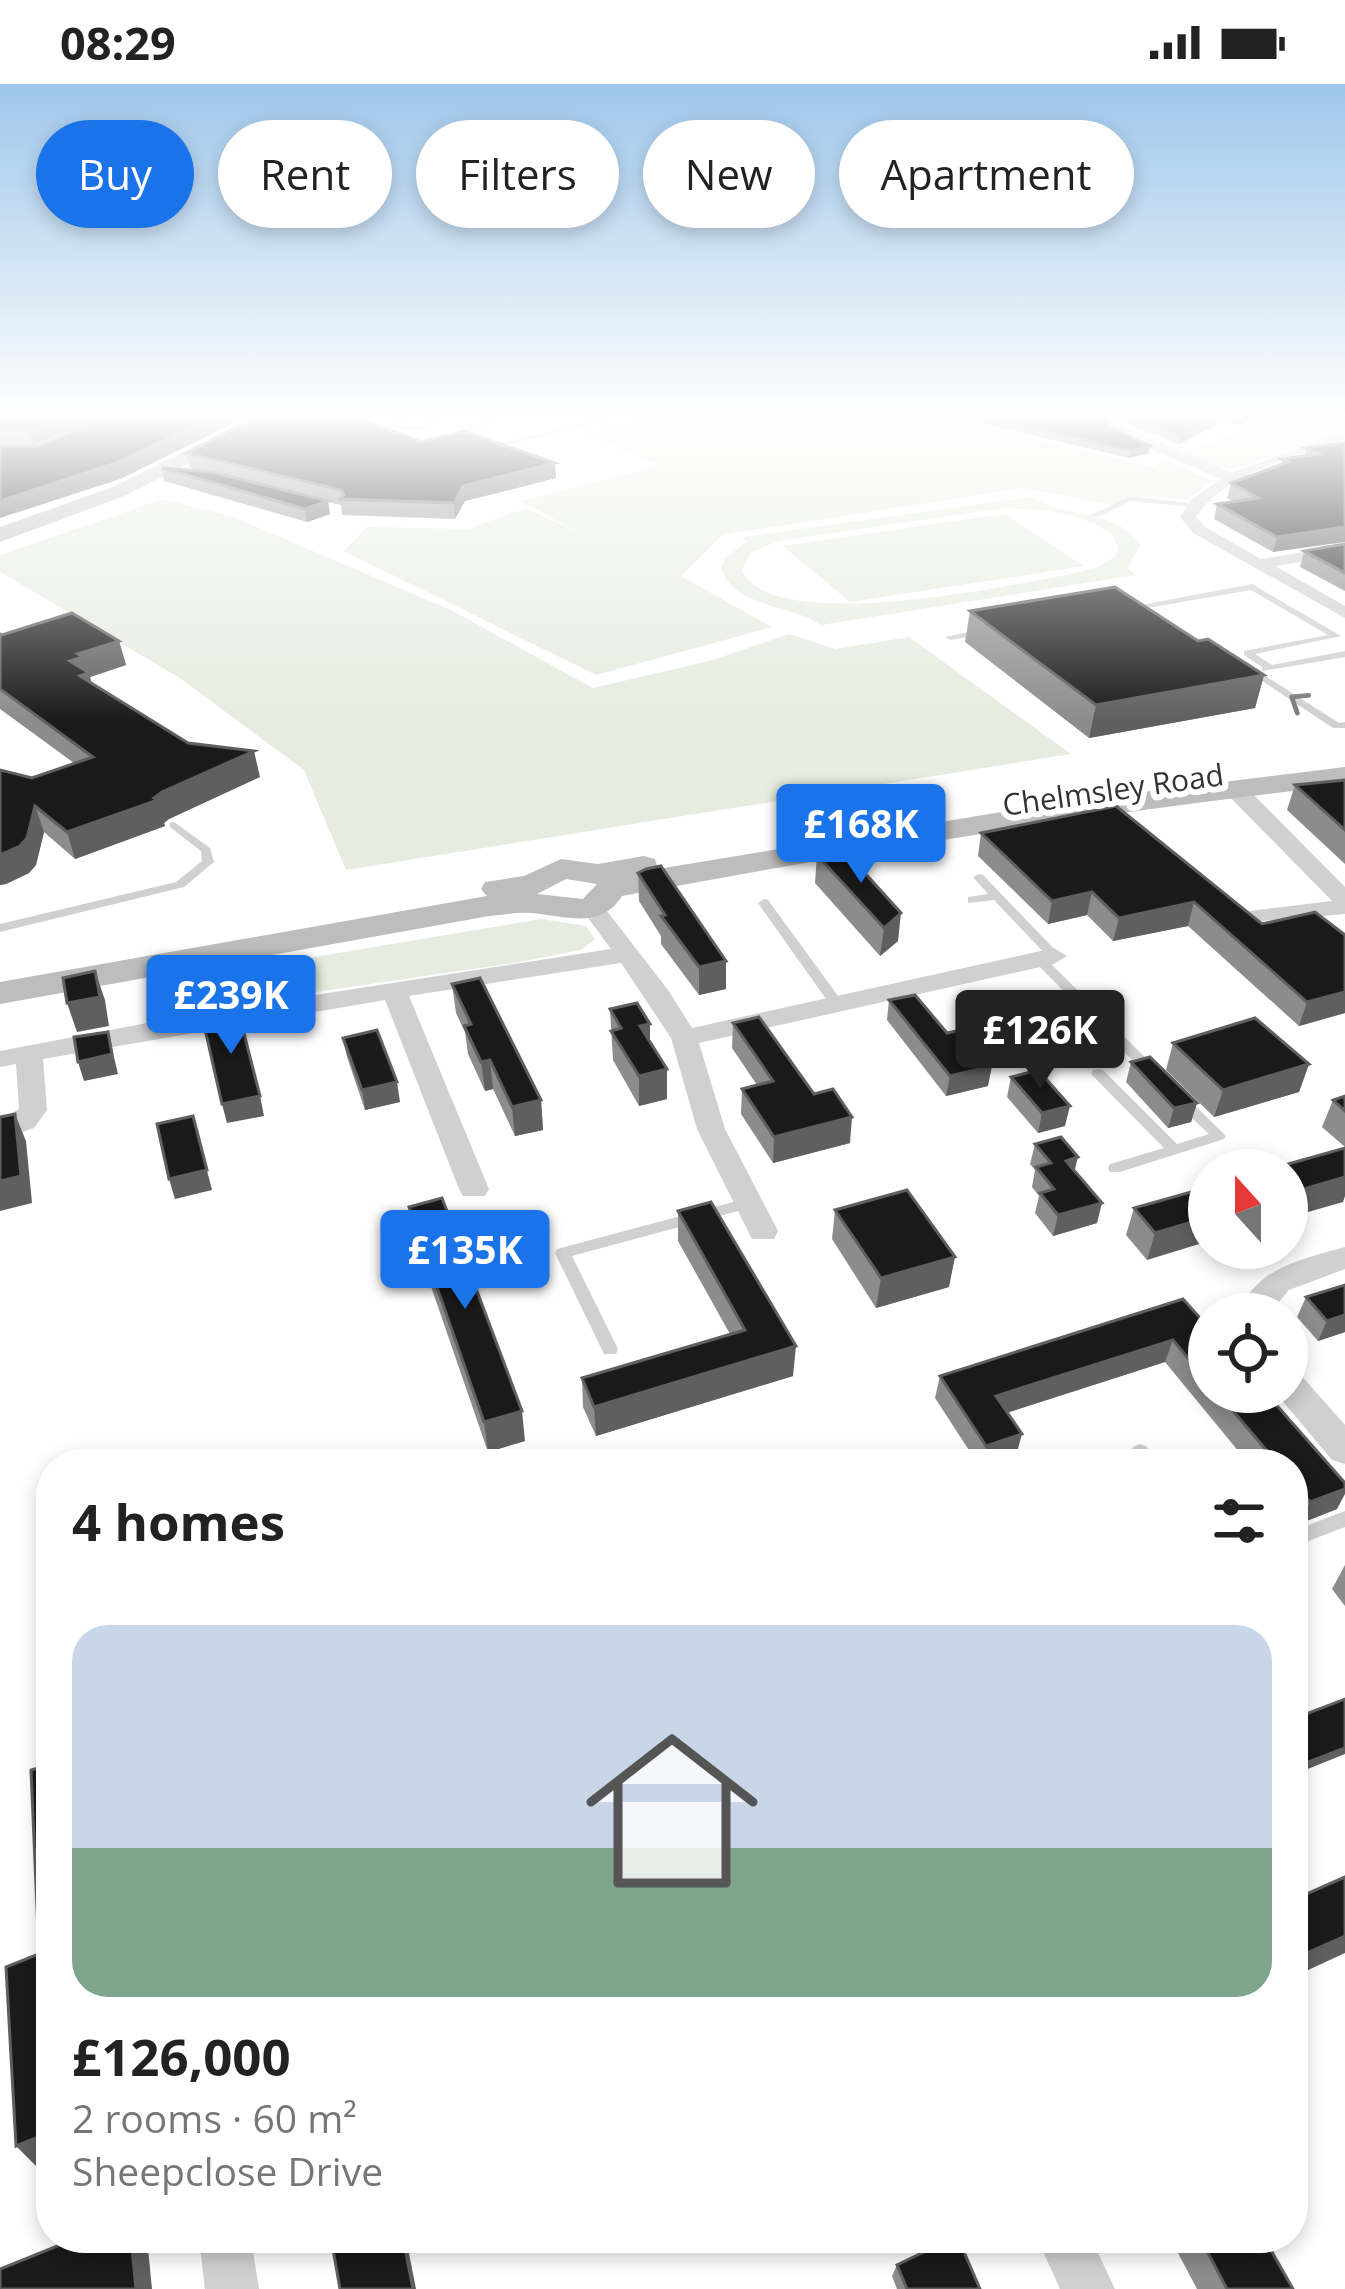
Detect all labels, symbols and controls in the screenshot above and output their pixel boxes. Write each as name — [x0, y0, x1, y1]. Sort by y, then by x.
text: 08:29 — [60, 12, 176, 73]
chip: Buy — [36, 120, 194, 228]
chip: Rent — [218, 120, 392, 228]
chip: Filters — [416, 120, 619, 228]
chip: New — [643, 120, 815, 228]
chip: Apartment — [839, 120, 1134, 228]
one-way arrow — [1290, 693, 1312, 715]
street label: Chelmsley Road — [1000, 753, 1226, 825]
pin: £168K — [777, 784, 945, 886]
text: £168K — [803, 796, 919, 849]
pin: £239K — [147, 955, 315, 1057]
text: £239K — [173, 967, 289, 1020]
pin: £126K — [956, 990, 1124, 1092]
text: £126K — [982, 1002, 1098, 1055]
north arrow — [1188, 1149, 1308, 1269]
map controls — [1188, 1149, 1308, 1413]
pin: £135K — [381, 1210, 549, 1312]
text: £135K — [407, 1222, 523, 1275]
button: locate — [1188, 1293, 1308, 1413]
text: 4 homes — [72, 1486, 285, 1556]
icon: filters — [1206, 1488, 1272, 1554]
icon: home — [564, 1703, 780, 1919]
text: £126,000 — [72, 2021, 291, 2091]
text: 2 rooms · 60 m² — [72, 2091, 357, 2144]
text: Sheepclose Drive — [72, 2144, 383, 2197]

